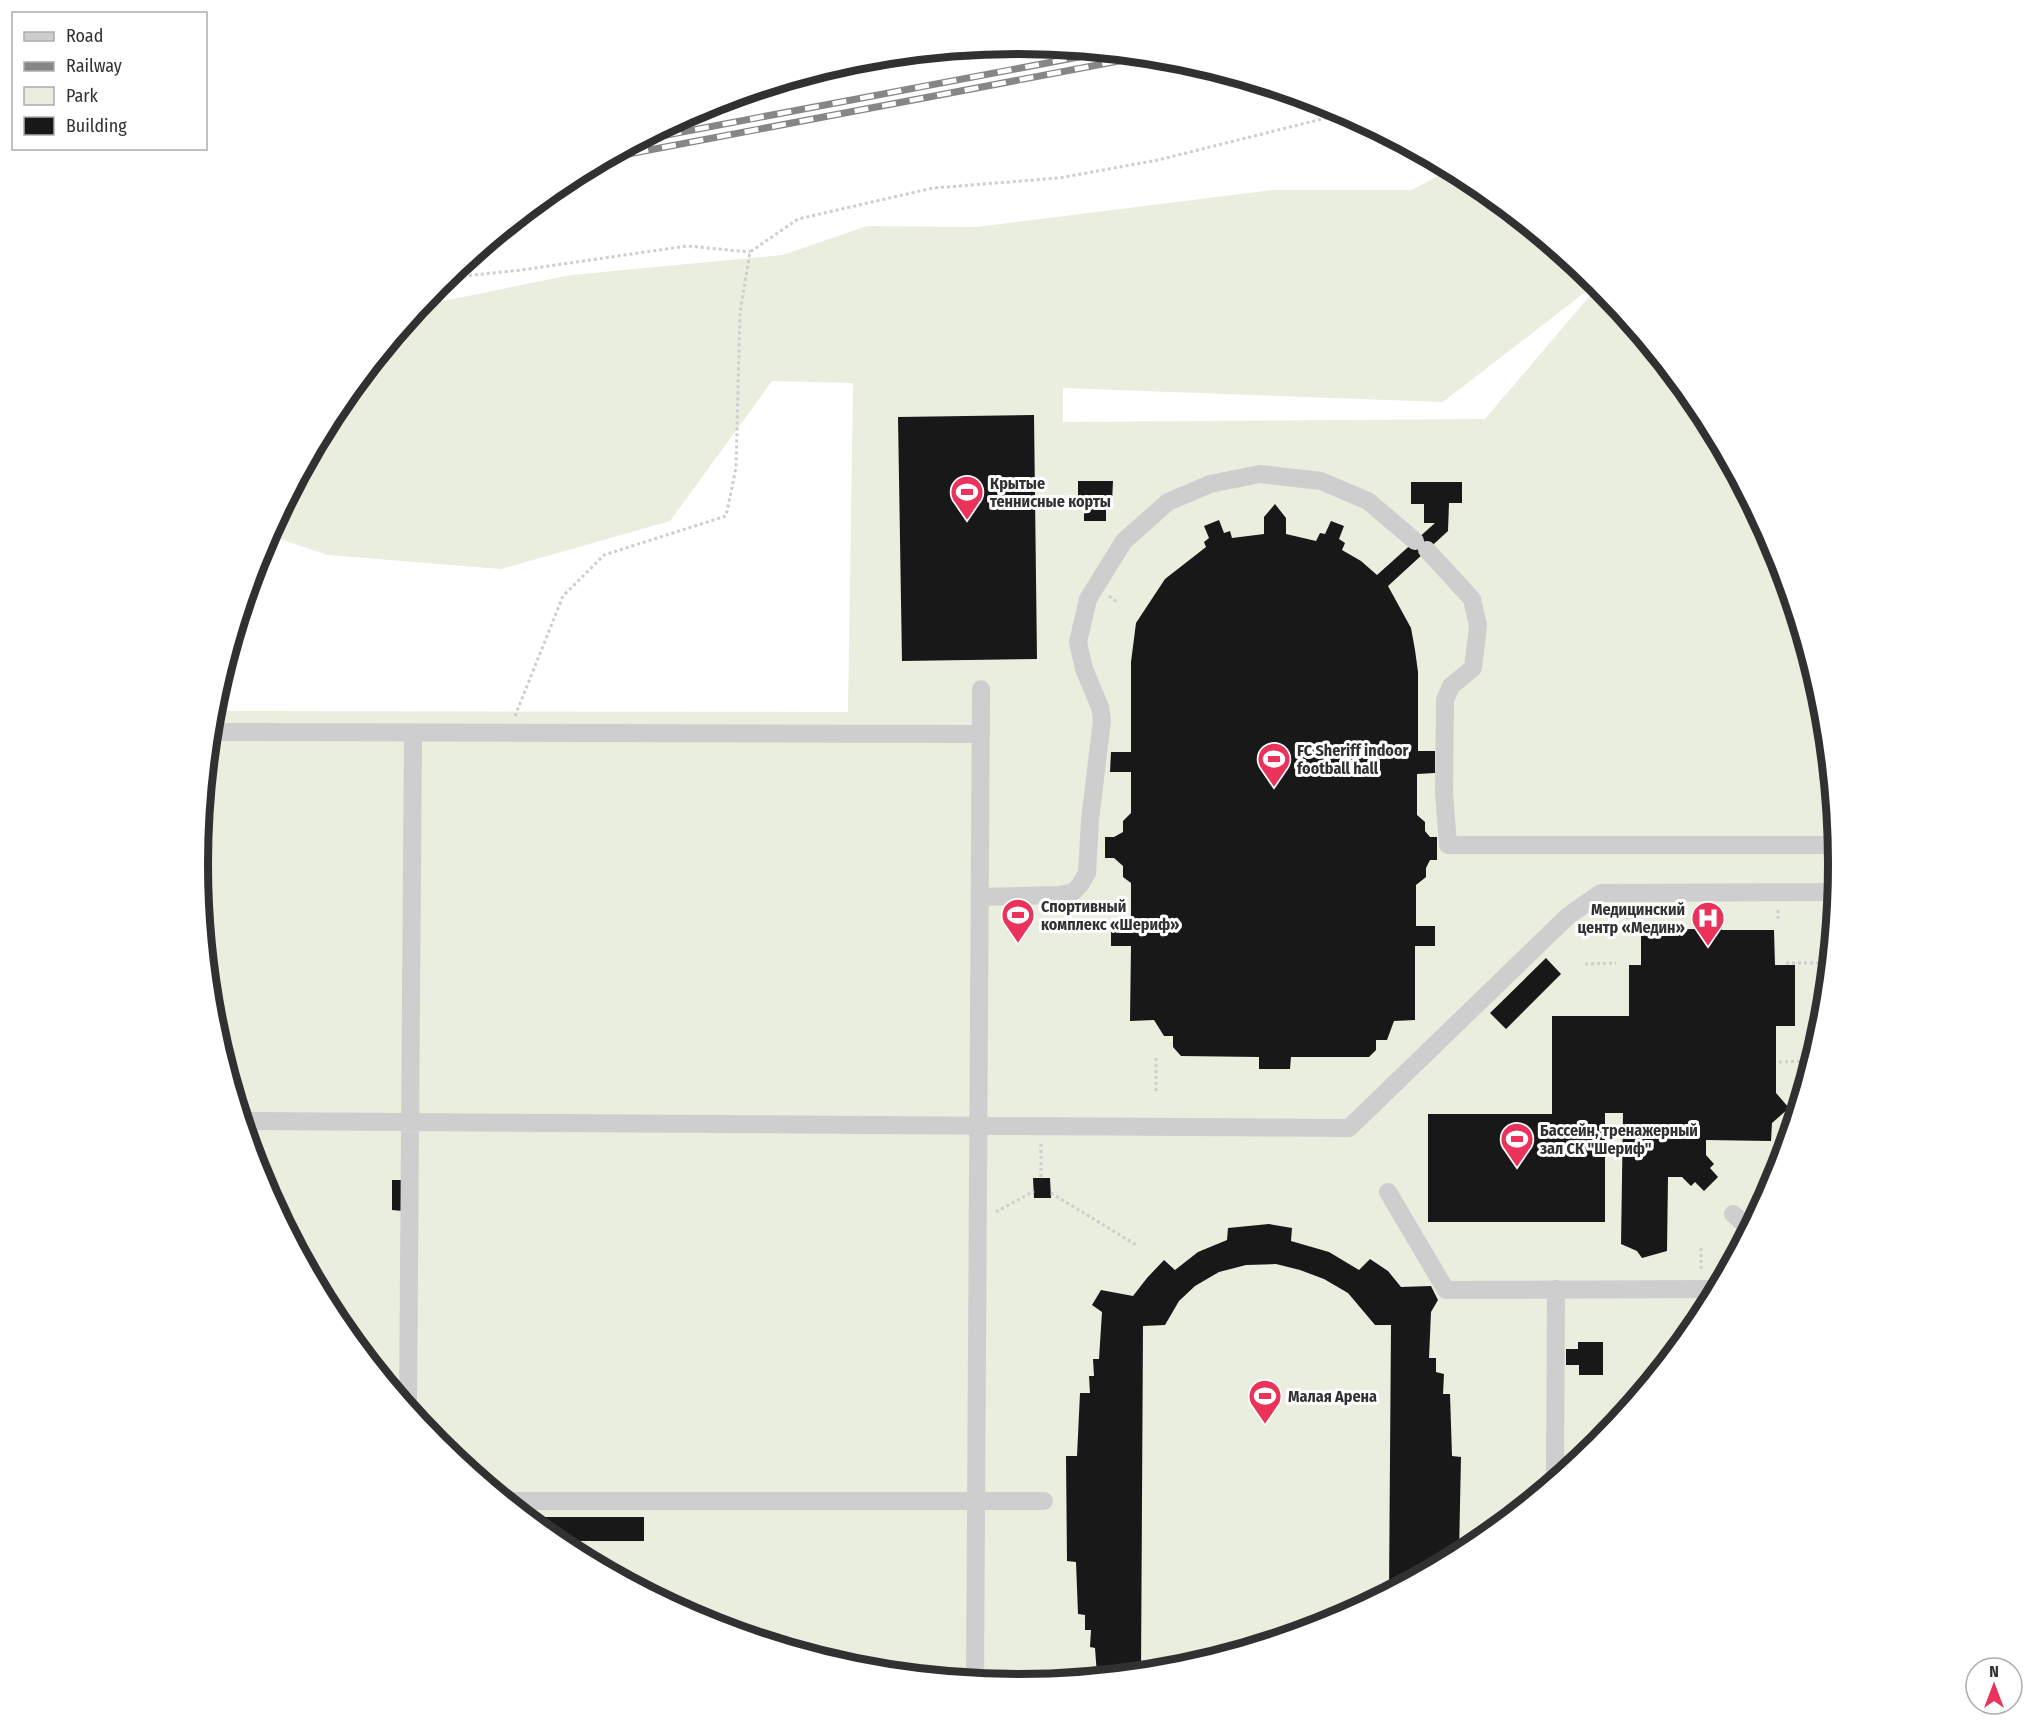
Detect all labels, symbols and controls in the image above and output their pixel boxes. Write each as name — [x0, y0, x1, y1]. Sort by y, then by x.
legend — [12, 12, 207, 150]
text: Road — [66, 25, 103, 47]
text: Railway — [66, 55, 122, 77]
text: Park — [66, 85, 99, 107]
text: Building — [66, 115, 127, 137]
sports icon: Крытые теннисные корты — [949, 474, 985, 521]
place label: Крытые теннисные корты — [990, 474, 1111, 511]
sports icon: FC Sheriff indoor football hall — [1256, 741, 1292, 788]
place label: FC Sheriff indoor football hall — [1297, 741, 1408, 778]
sports icon: Спортивный комплекс «Шериф» — [1000, 897, 1036, 944]
place label: Спортивный комплекс «Шериф» — [1041, 897, 1179, 934]
place label: Медицинский центр «Медин» — [1578, 900, 1685, 937]
hospital icon: Медицинский центр «Медин» — [1690, 900, 1726, 947]
sports icon: Бассейн, тренажерный зал СК "Шериф" — [1499, 1121, 1535, 1168]
place label: Бассейн, тренажерный зал СК "Шериф" — [1540, 1121, 1698, 1158]
sports icon: Малая Арена — [1247, 1378, 1283, 1425]
place label: Малая Арена — [1288, 1387, 1377, 1406]
north arrow — [1964, 1656, 2024, 1716]
text: N — [1989, 1662, 1999, 1681]

